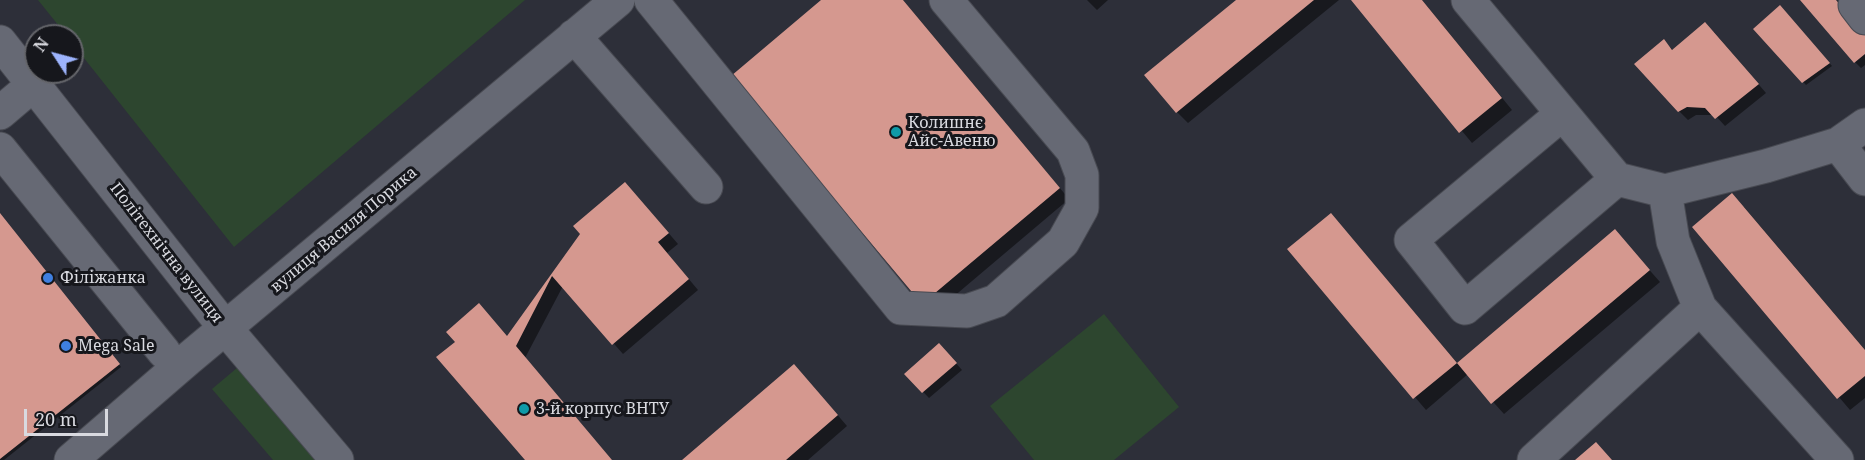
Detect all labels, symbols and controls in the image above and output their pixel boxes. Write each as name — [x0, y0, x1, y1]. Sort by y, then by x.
north arrow — [24, 24, 84, 84]
text: N — [28, 33, 54, 56]
place label: Колишнє Айс-Авеню — [908, 113, 996, 151]
marker: Колишнє Айс-Авеню — [889, 125, 903, 139]
street label: вулиця Василя Порика — [267, 163, 421, 297]
street label: Політехнічна вулиця — [105, 179, 227, 327]
place label: Філіжанка — [60, 268, 146, 288]
marker: Філіжанка — [41, 271, 55, 285]
place label: Mega Sale — [78, 336, 155, 356]
marker: Mega Sale — [59, 339, 73, 353]
scale bar — [27, 397, 111, 435]
place label: 3-й корпус ВНТУ — [536, 399, 669, 419]
marker: 3-й корпус ВНТУ — [517, 402, 531, 416]
text: 20 m — [35, 407, 77, 431]

